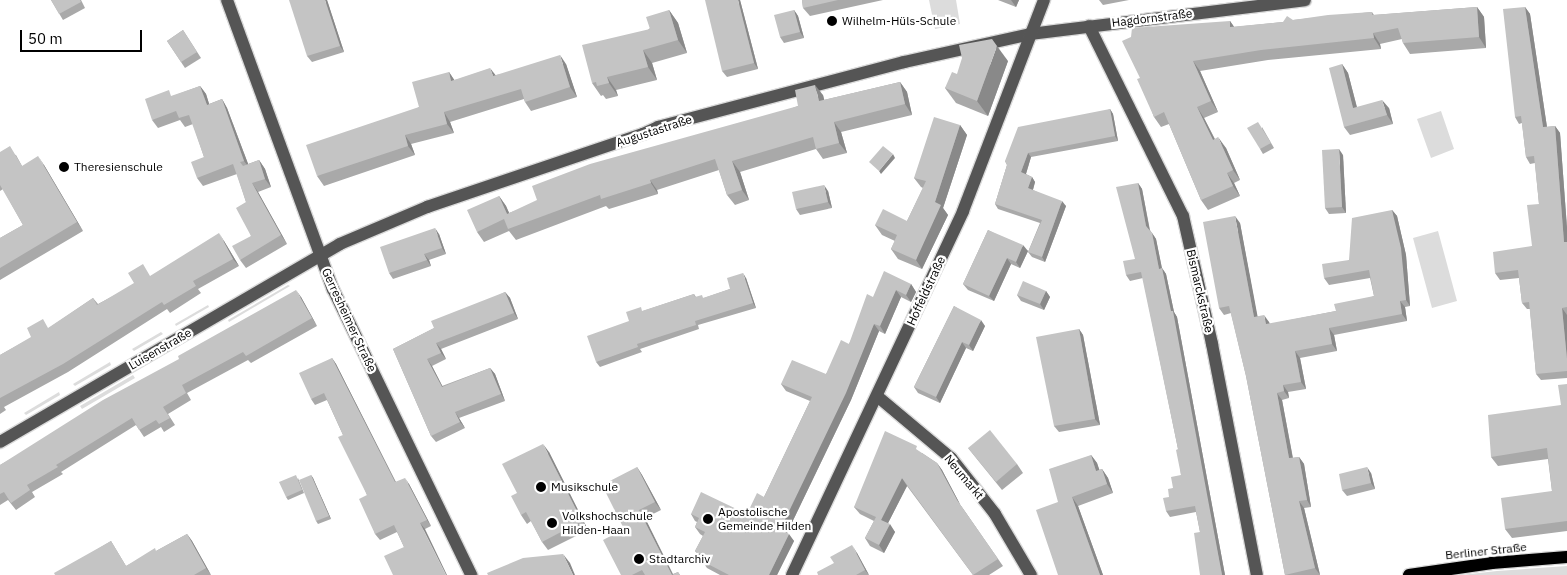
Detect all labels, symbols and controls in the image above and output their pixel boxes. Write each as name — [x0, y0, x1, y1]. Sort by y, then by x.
street label: Hagdornstraße — [1111, 6, 1193, 30]
place label: Wilhelm-Hüls-Schule — [842, 14, 956, 28]
marker: Wilhelm-Hüls-Schule — [826, 15, 838, 27]
scale bar — [22, 20, 145, 52]
text: 50 m — [28, 29, 63, 48]
street label: Augustastraße — [614, 112, 694, 150]
place label: Theresienschule — [74, 160, 163, 174]
marker: Theresienschule — [58, 161, 70, 173]
street label: Bismarckstraße — [1183, 248, 1217, 334]
street label: Hoffeldstraße — [904, 254, 948, 328]
street label: Gerresheimer Straße — [319, 266, 379, 374]
street label: Luisenstraße — [126, 325, 194, 373]
street label: Neumarkt — [941, 452, 987, 502]
place label: Musikschule — [551, 480, 618, 494]
marker: Musikschule — [535, 481, 547, 493]
place label: Apostolische Gemeinde Hilden — [718, 505, 811, 533]
place label: Volkshochschule Hilden-Haan — [562, 509, 653, 537]
marker: Apostolische Gemeinde Hilden — [702, 513, 714, 525]
marker: Volkshochschule Hilden-Haan — [546, 517, 558, 529]
street label: Berliner Straße — [1444, 540, 1528, 562]
place label: Stadtarchiv — [649, 552, 710, 566]
marker: Stadtarchiv — [633, 553, 645, 565]

